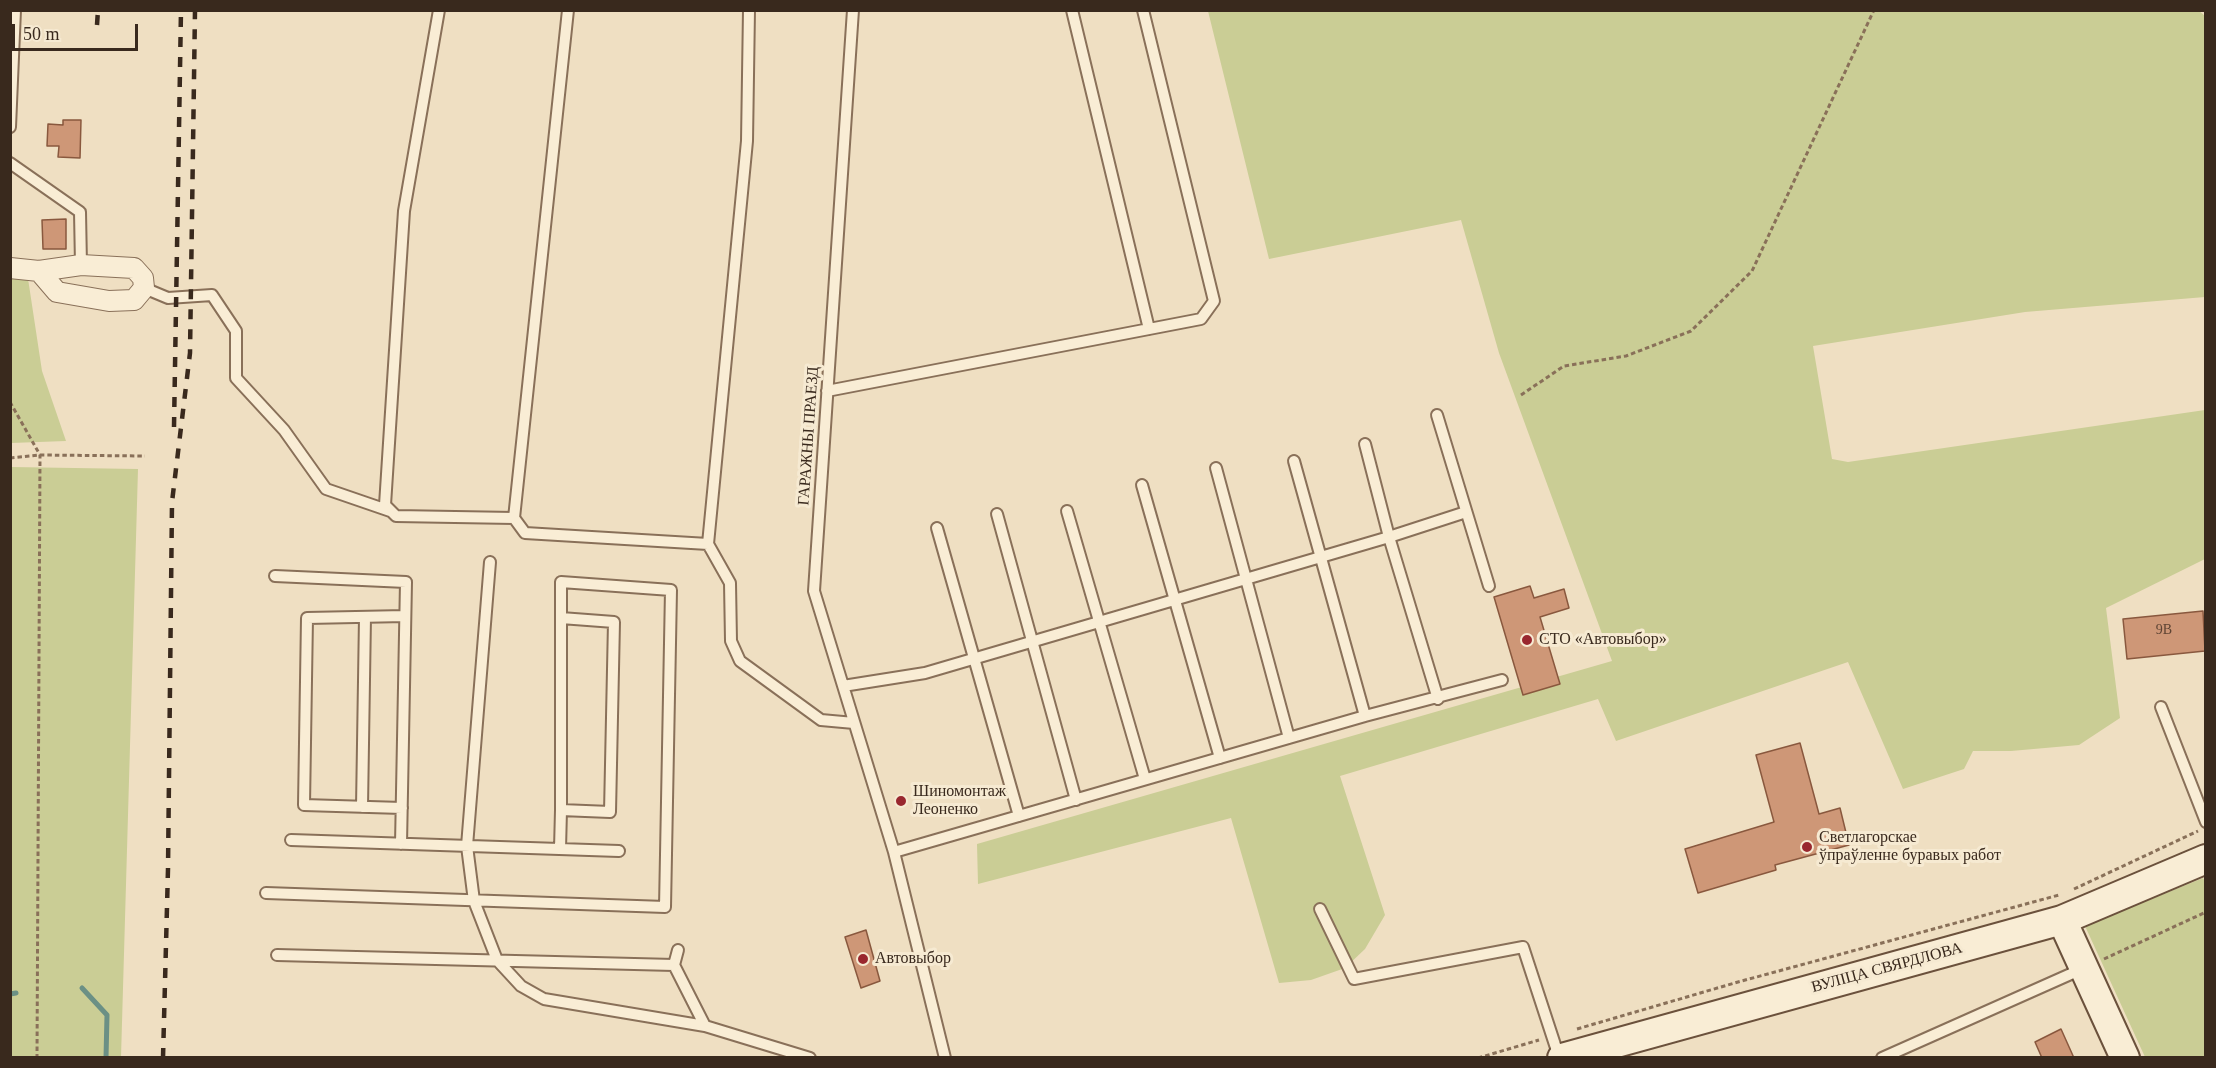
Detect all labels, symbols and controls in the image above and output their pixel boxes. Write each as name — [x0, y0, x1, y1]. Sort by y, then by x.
scale bar — [15, 12, 141, 50]
text: 50 m — [23, 24, 60, 44]
street label: ГАРАЖНЫ ПРАЕЗД — [795, 366, 823, 506]
house number: 9В — [2156, 622, 2172, 638]
place label: СТО «Автовыбор» — [1539, 630, 1667, 650]
marker: СТО «Автовыбор» — [1520, 633, 1534, 647]
place label: Шиномонтаж Леоненко — [913, 782, 1006, 820]
marker: Шиномонтаж Леоненко — [894, 794, 908, 808]
place label: Светлагорскае ўпраўленне буравых работ — [1819, 828, 2001, 866]
marker: Светлагорскае ўпраўленне буравых работ — [1800, 840, 1814, 854]
street label: ВУЛІЦА СВЯРДЛОВА — [1809, 939, 1965, 997]
place label: Автовыбор — [875, 949, 951, 969]
marker: Автовыбор — [856, 952, 870, 966]

